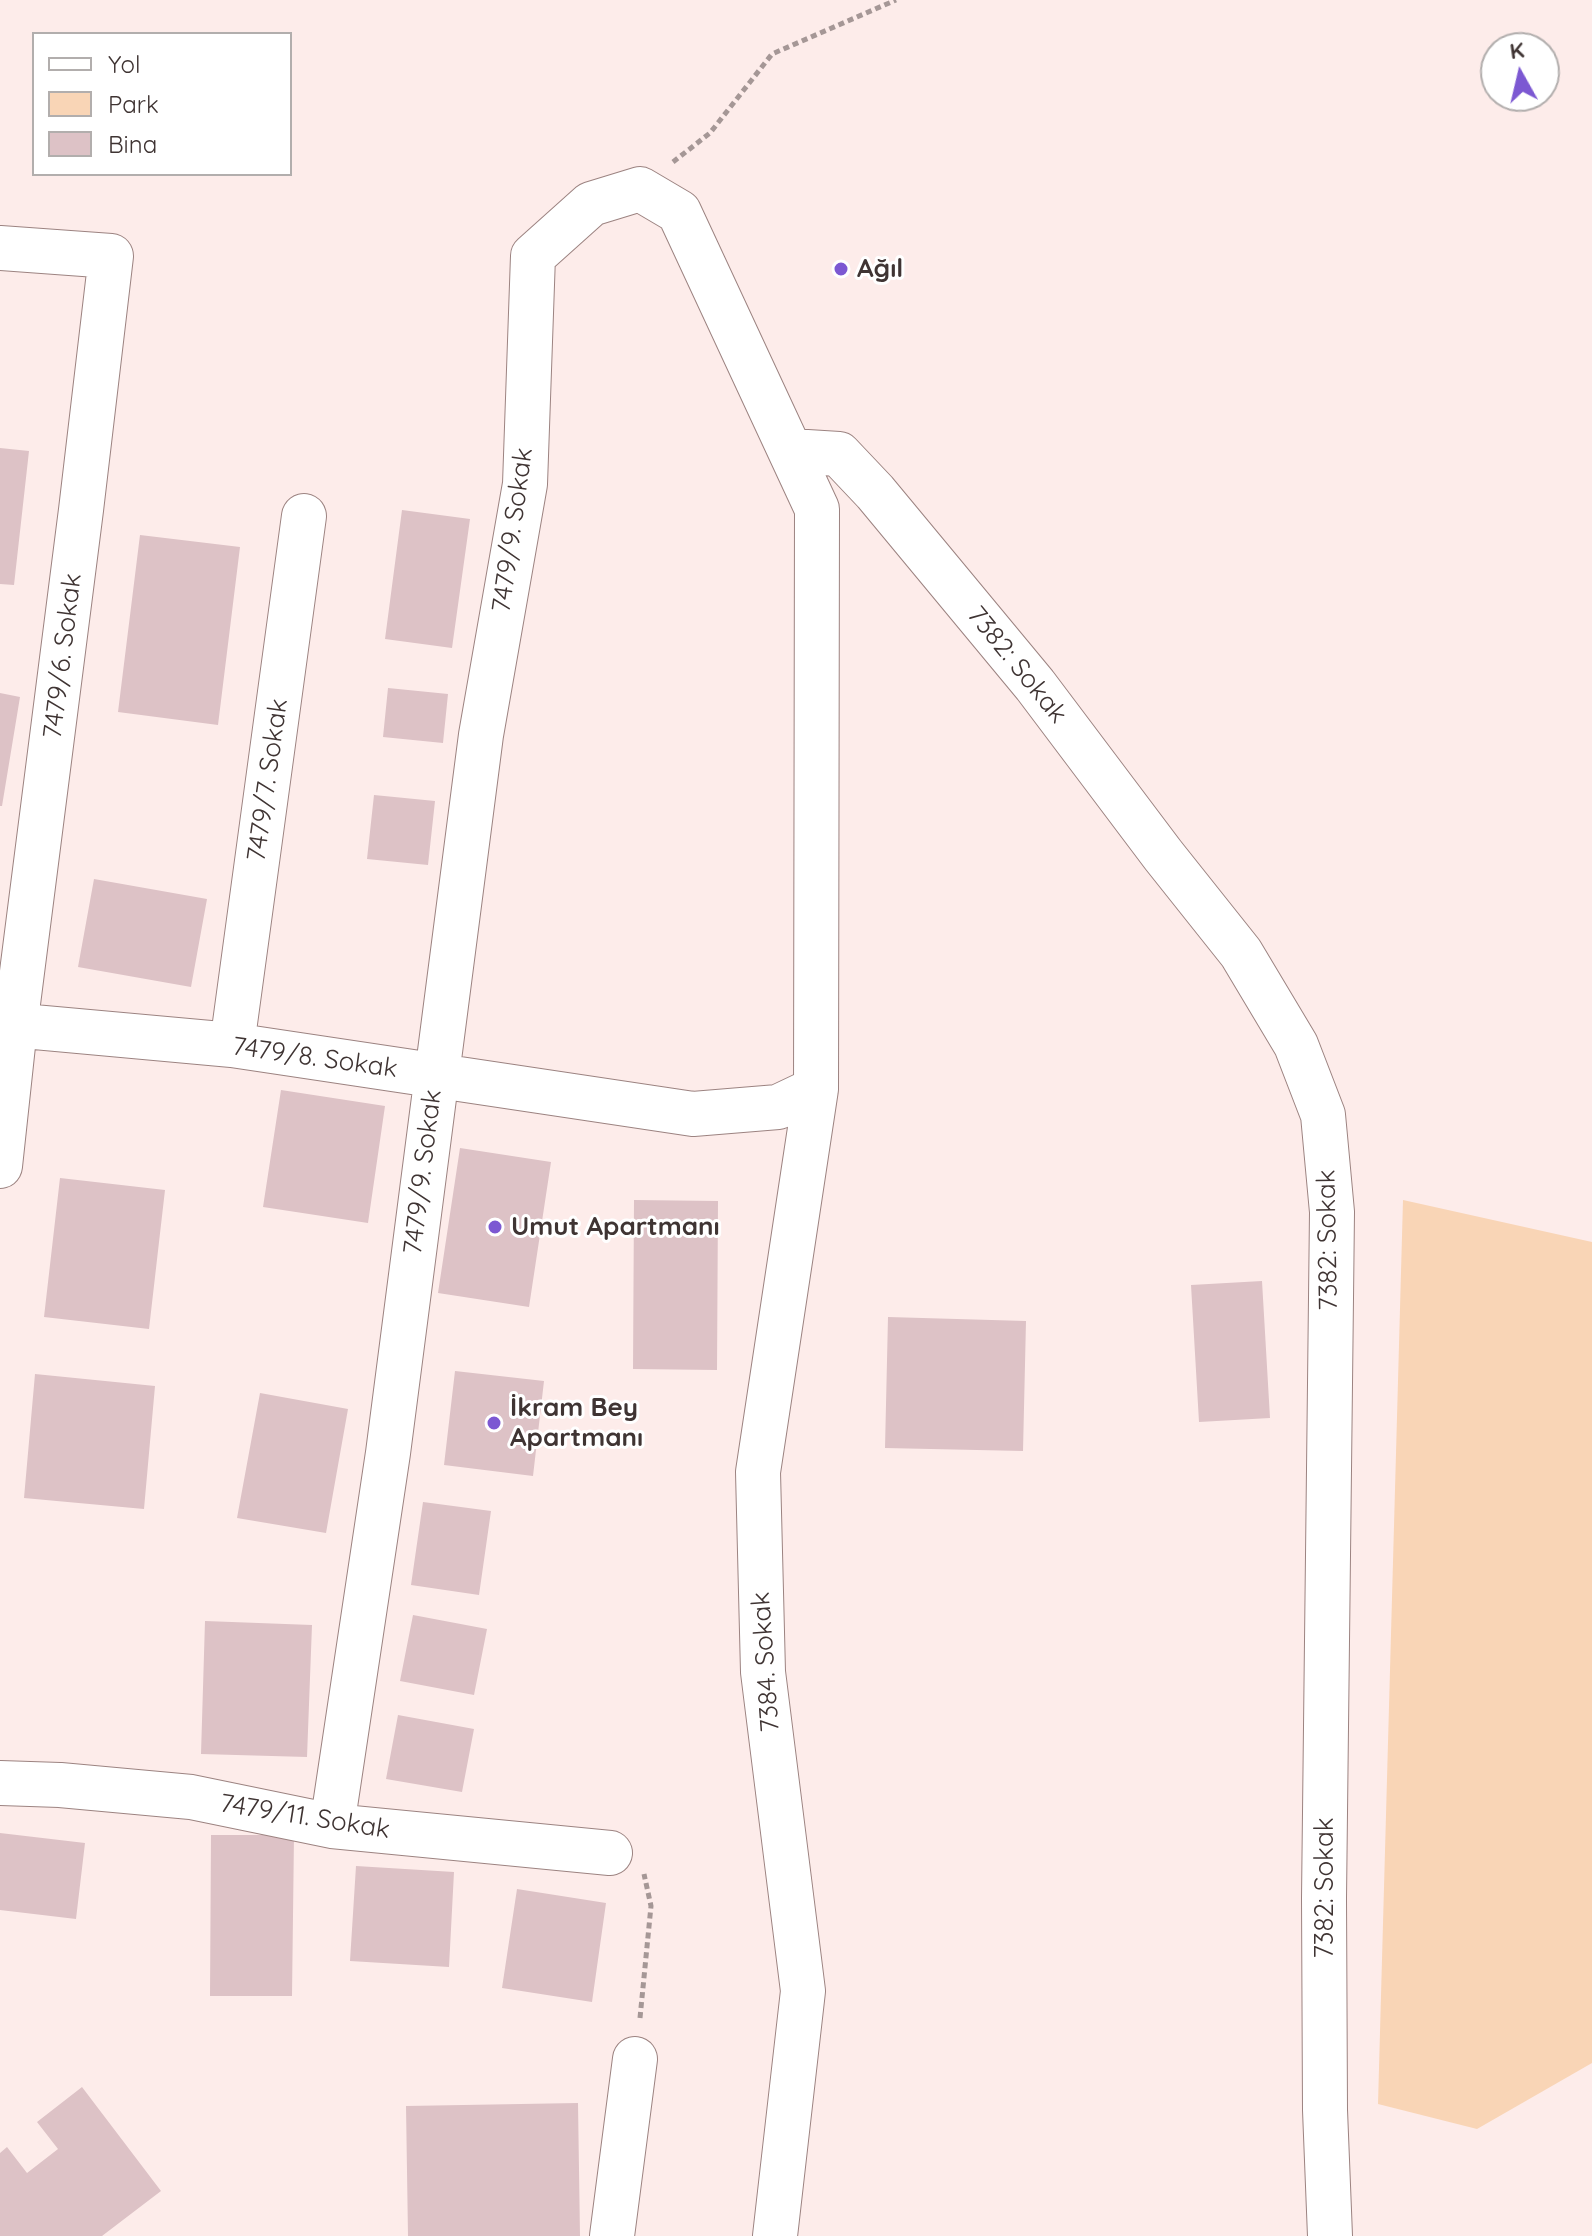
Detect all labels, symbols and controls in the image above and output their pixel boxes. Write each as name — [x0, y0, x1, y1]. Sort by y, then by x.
legend — [32, 32, 292, 176]
north arrow — [1480, 32, 1560, 112]
text: K — [1508, 35, 1526, 65]
text: Yol — [108, 49, 140, 79]
text: Park — [108, 89, 159, 119]
text: Bina — [108, 129, 157, 159]
place label: Ağıl — [857, 253, 903, 285]
marker: Ağıl — [832, 260, 850, 278]
street label: 7479/9. Sokak — [486, 446, 540, 614]
street label: 7479/6. Sokak — [37, 572, 89, 740]
street label: 7382: Sokak — [960, 600, 1074, 730]
street label: 7479/7. Sokak — [241, 697, 295, 863]
street label: 7479/8. Sokak — [231, 1031, 399, 1085]
street label: 7479/9. Sokak — [397, 1088, 449, 1256]
street label: 7382: Sokak — [1311, 1169, 1345, 1311]
place label: Umut Apartmanı — [511, 1211, 720, 1243]
marker: Umut Apartmanı — [486, 1218, 504, 1236]
place label: İkram Bey Apartmanı — [510, 1392, 643, 1454]
marker: İkram Bey Apartmanı — [485, 1414, 503, 1432]
street label: 7384. Sokak — [746, 1591, 786, 1733]
street label: 7479/11. Sokak — [218, 1788, 392, 1846]
street label: 7382: Sokak — [1309, 1817, 1341, 1959]

